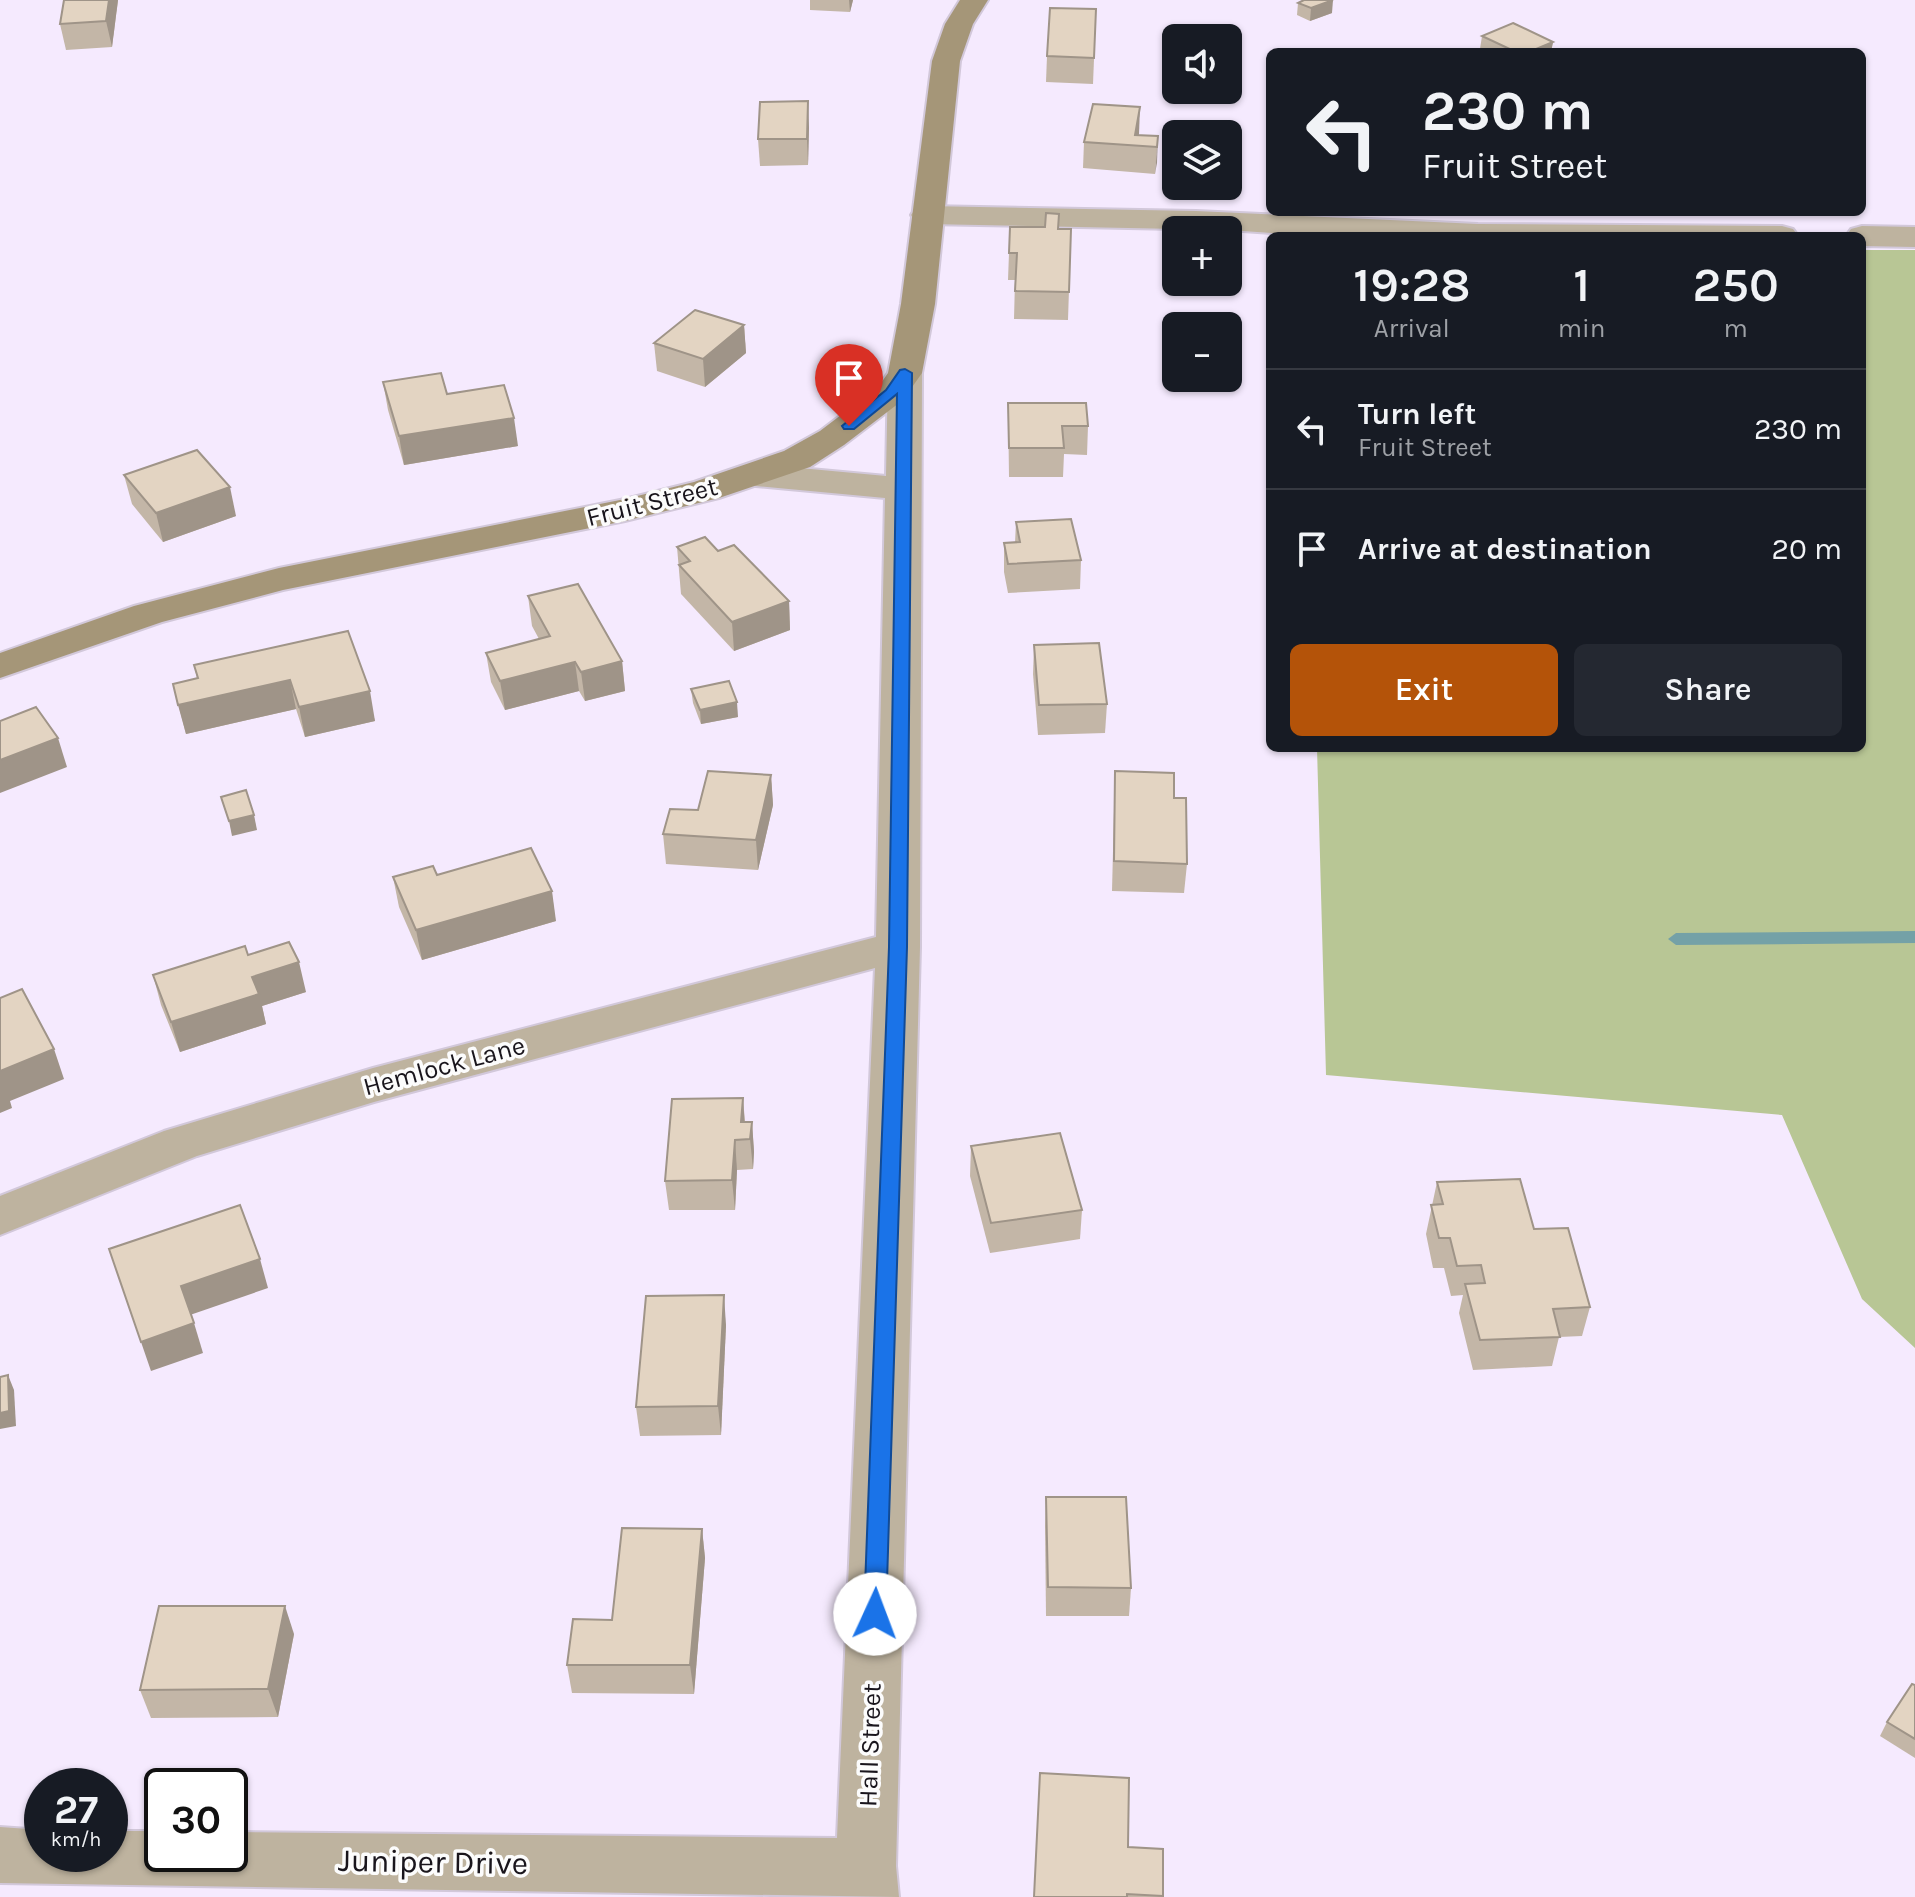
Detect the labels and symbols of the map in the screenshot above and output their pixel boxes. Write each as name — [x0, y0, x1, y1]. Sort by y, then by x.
pin — [815, 344, 883, 426]
street label: Fruit Street — [583, 471, 721, 533]
street label: Hemlock Lane — [360, 1030, 528, 1102]
position arrow — [833, 1572, 917, 1656]
street label: Hall Street — [852, 1682, 888, 1807]
speed limit sign: 30 — [144, 1768, 248, 1872]
street label: Juniper Drive — [338, 1842, 528, 1882]

